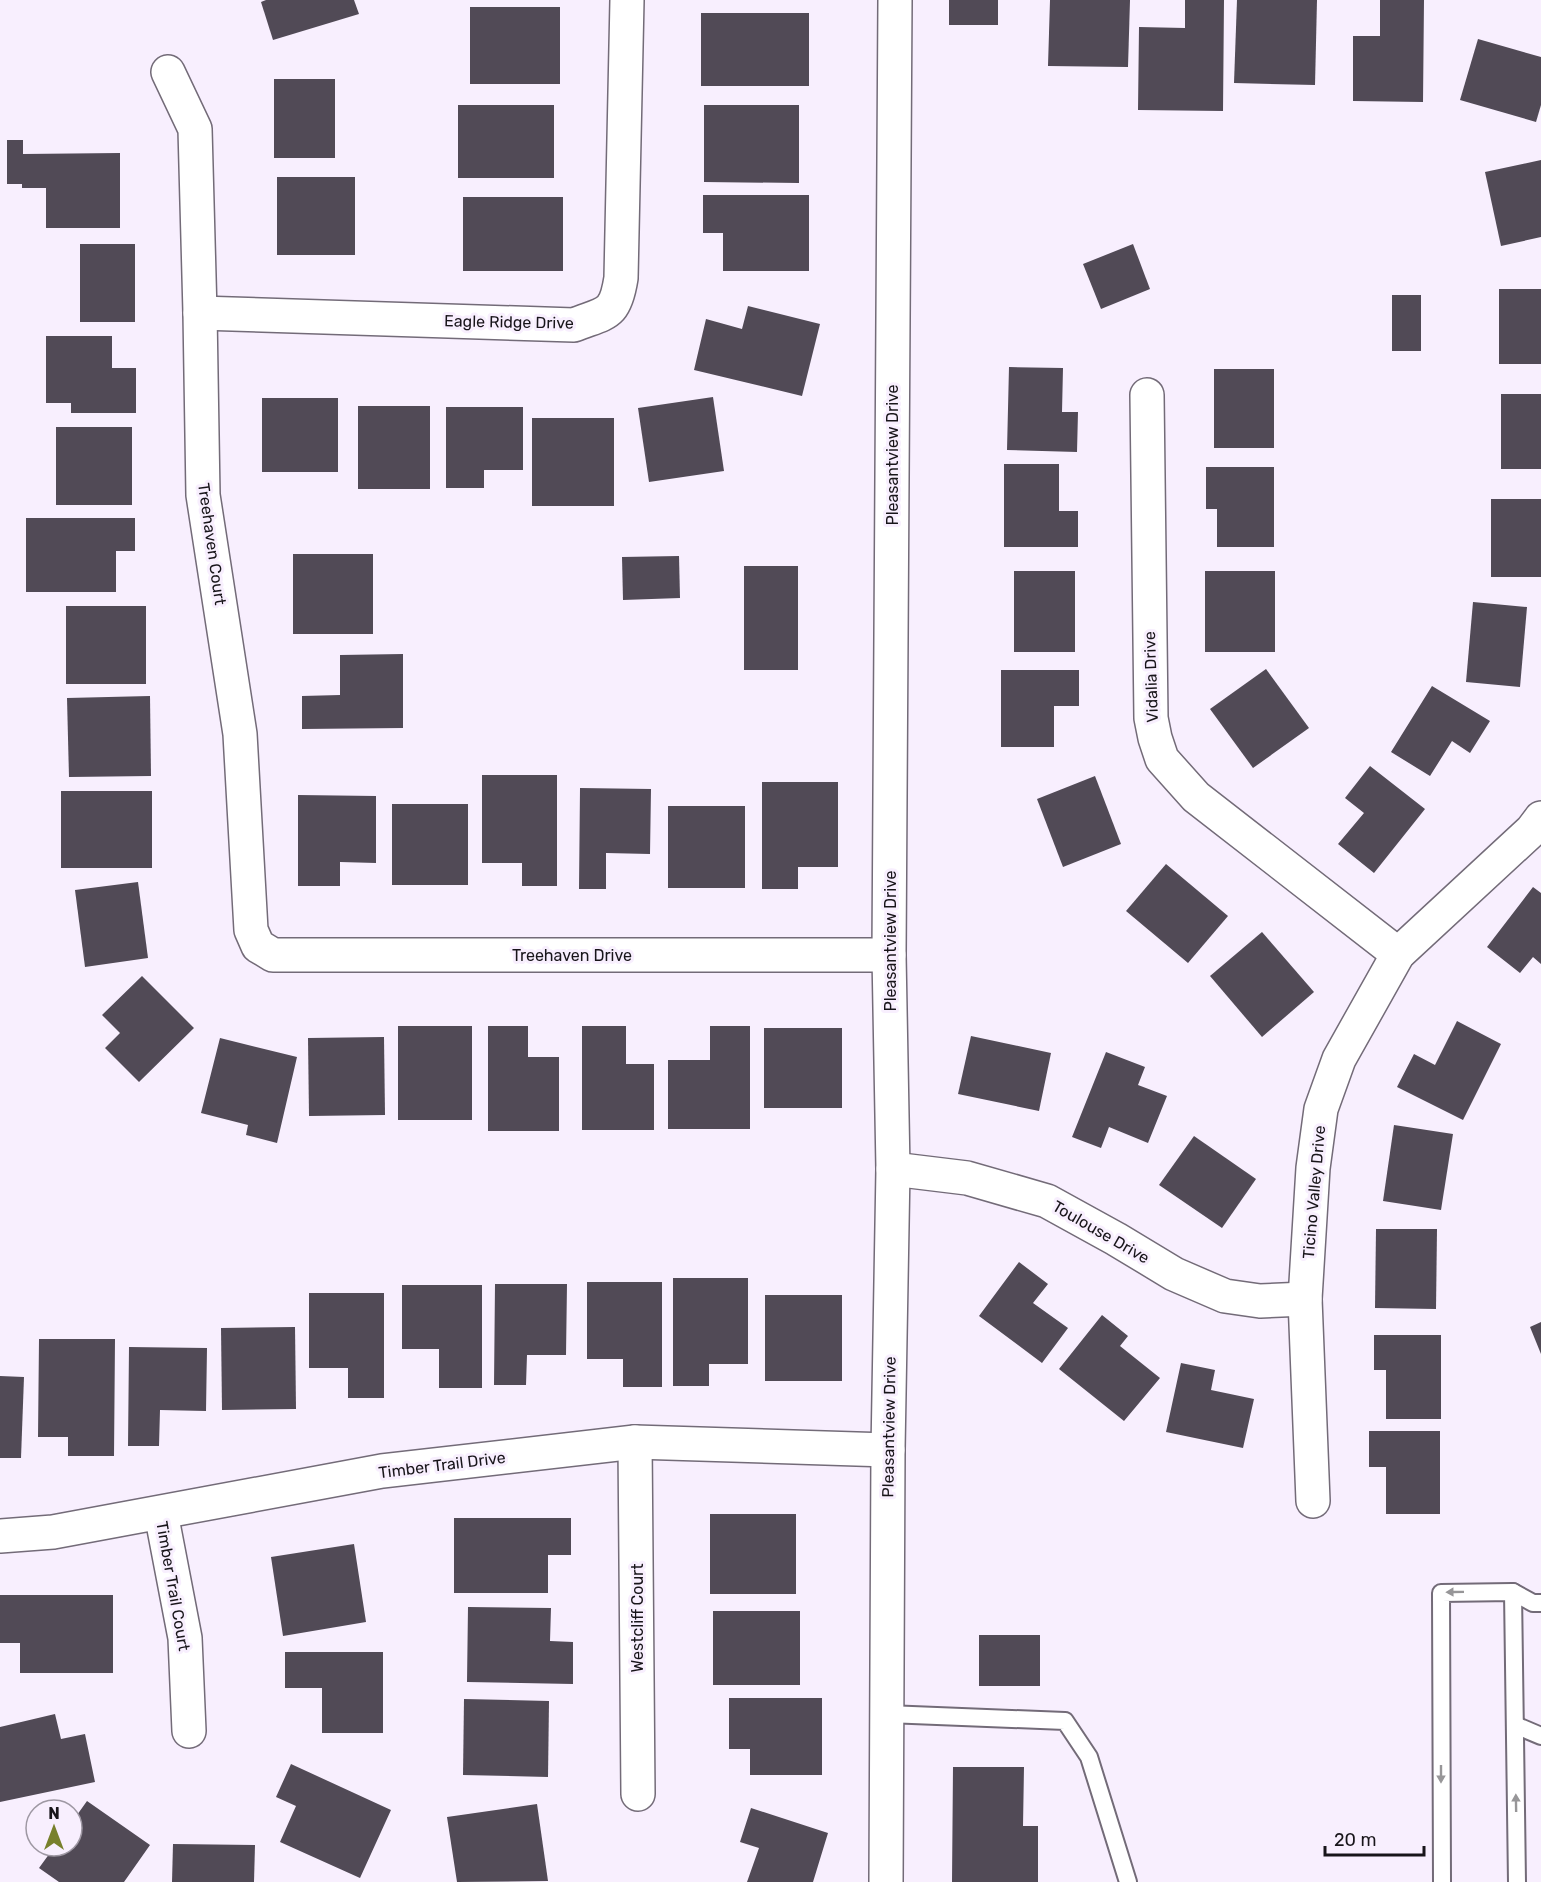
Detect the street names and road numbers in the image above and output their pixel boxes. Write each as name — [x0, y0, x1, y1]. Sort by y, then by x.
street label: Eagle Ridge Drive — [444, 311, 574, 333]
street label: Pleasantview Drive — [883, 384, 902, 526]
street label: Treehaven Court — [194, 482, 230, 606]
street label: Vidalia Drive — [1140, 631, 1162, 723]
street label: Pleasantview Drive — [881, 870, 900, 1012]
street label: Treehaven Drive — [512, 946, 632, 965]
street label: Ticino Valley Drive — [1299, 1124, 1329, 1259]
street label: Toulouse Drive — [1049, 1197, 1153, 1267]
street label: Pleasantview Drive — [878, 1356, 900, 1498]
street label: Timber Trail Drive — [377, 1448, 507, 1482]
street label: Timber Trail Court — [152, 1520, 194, 1652]
street label: Westcliff Court — [628, 1564, 647, 1672]

